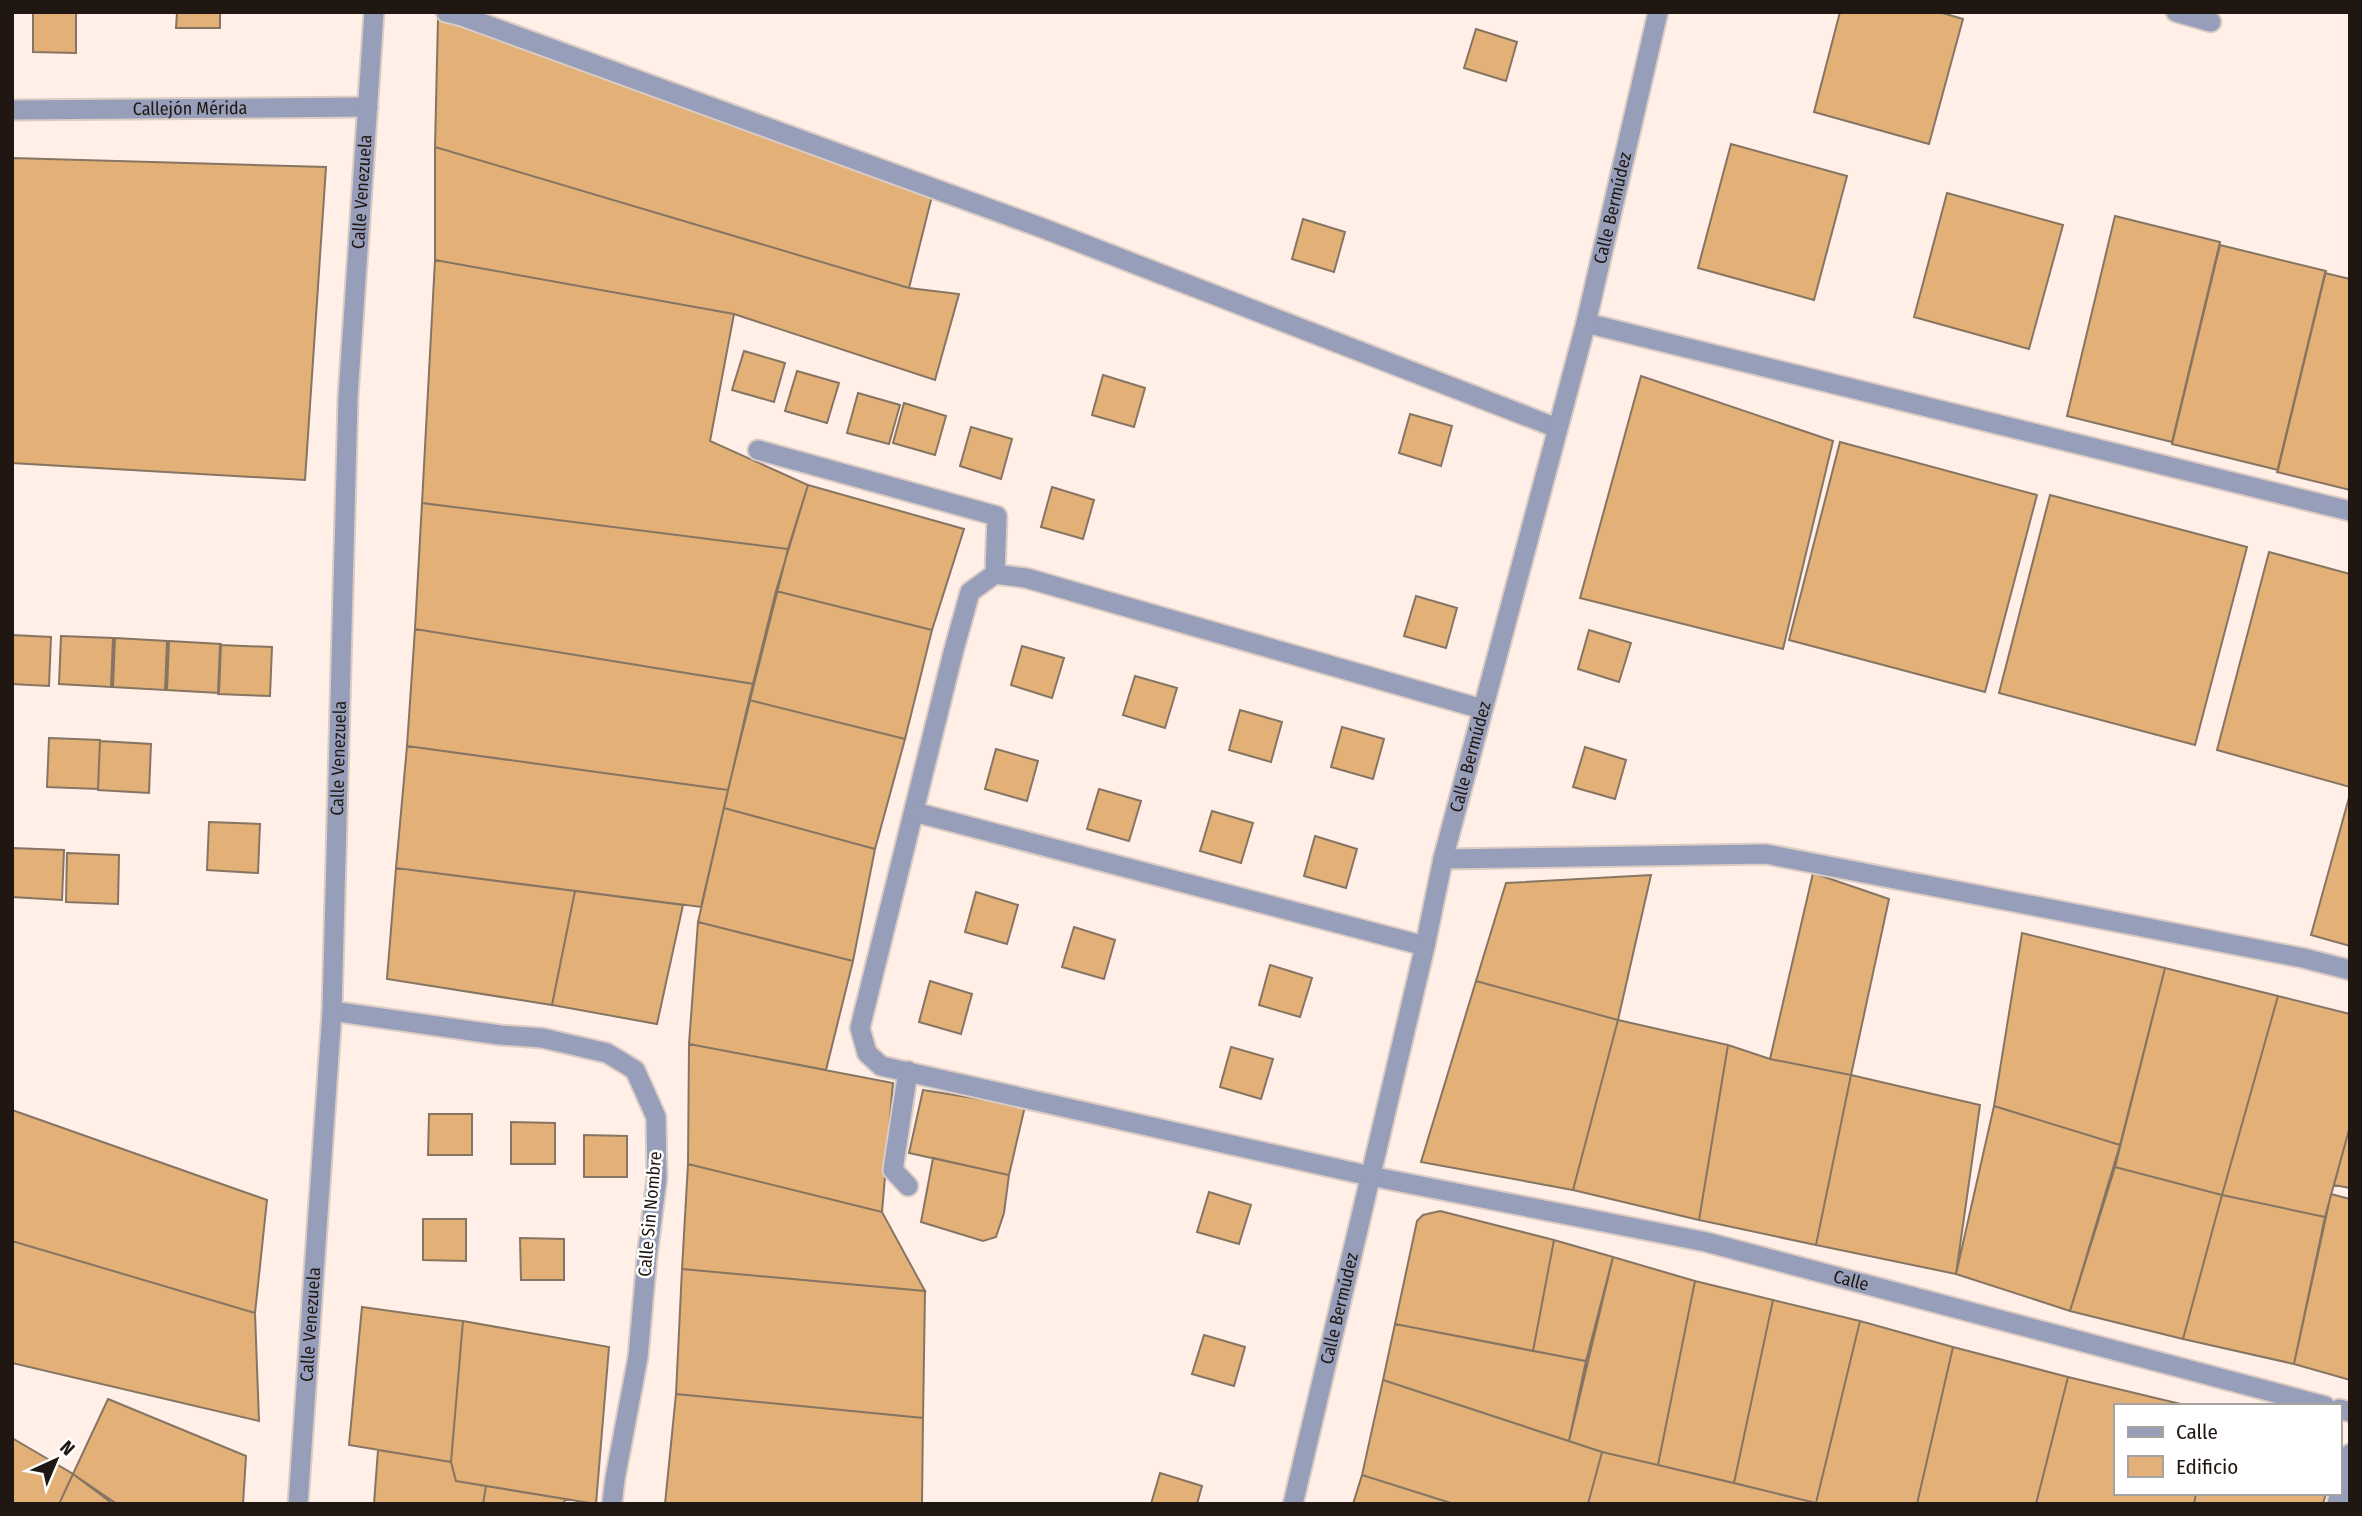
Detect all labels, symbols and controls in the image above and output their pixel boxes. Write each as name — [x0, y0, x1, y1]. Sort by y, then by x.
street label: Callejón Mérida — [133, 97, 248, 120]
street label: Calle Venezuela — [347, 134, 377, 250]
street label: Calle Bermúdez — [1589, 150, 1636, 266]
street label: Calle Bermúdez — [1445, 699, 1496, 815]
street label: Calle Venezuela — [326, 700, 351, 816]
street label: Calle Sin Nombre — [634, 1150, 666, 1278]
street label: Calle Bermúdez — [1315, 1250, 1363, 1366]
street label: Calle — [1831, 1265, 1871, 1296]
street label: Calle Venezuela — [295, 1266, 325, 1382]
legend — [2114, 1404, 2341, 1495]
text: Calle — [2176, 1419, 2218, 1445]
north arrow — [21, 1425, 91, 1495]
text: N — [55, 1436, 80, 1460]
text: Edificio — [2176, 1454, 2238, 1480]

